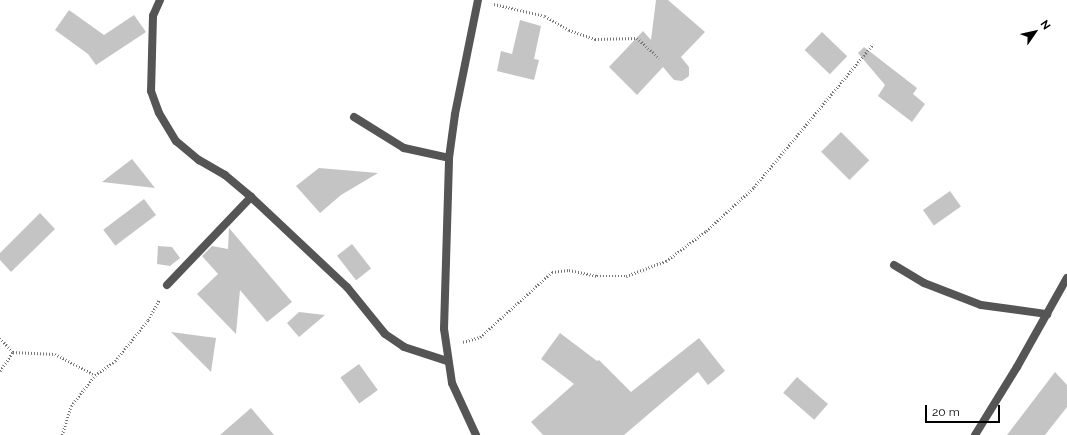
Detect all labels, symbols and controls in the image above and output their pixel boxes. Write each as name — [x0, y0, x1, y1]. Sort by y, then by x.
north arrow — [1015, 12, 1055, 52]
text: N — [1038, 18, 1053, 32]
scale bar — [927, 397, 1002, 423]
text: 20 m — [932, 405, 960, 419]

